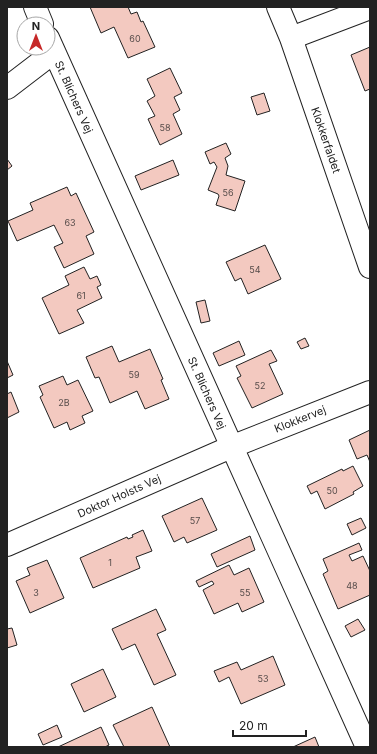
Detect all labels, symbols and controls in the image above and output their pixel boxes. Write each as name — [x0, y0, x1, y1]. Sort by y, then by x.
north arrow — [16, 16, 56, 56]
text: N — [32, 19, 40, 33]
house number: 60 — [129, 33, 141, 44]
street label: St. Blichers Vej — [52, 59, 96, 135]
street label: Klokkerfaldet — [308, 105, 344, 175]
house number: 58 — [159, 122, 171, 133]
house number: 56 — [222, 187, 234, 198]
house number: 63 — [64, 217, 76, 228]
house number: 54 — [249, 264, 261, 275]
house number: 61 — [76, 290, 86, 301]
street label: St. Blichers Vej — [185, 355, 229, 431]
house number: 59 — [128, 369, 140, 380]
house number: 52 — [255, 380, 265, 391]
house number: 2B — [58, 397, 70, 408]
street label: Klokkervej — [272, 402, 328, 436]
street label: Doktor Holsts Vej — [75, 471, 163, 521]
house number: 50 — [326, 485, 338, 496]
house number: 57 — [190, 515, 200, 526]
house number: 1 — [108, 557, 112, 568]
house number: 48 — [346, 580, 358, 591]
house number: 3 — [33, 587, 39, 598]
house number: 55 — [240, 587, 250, 598]
house number: 53 — [257, 673, 269, 684]
scale bar — [233, 712, 306, 738]
text: 20 m — [239, 718, 268, 733]

